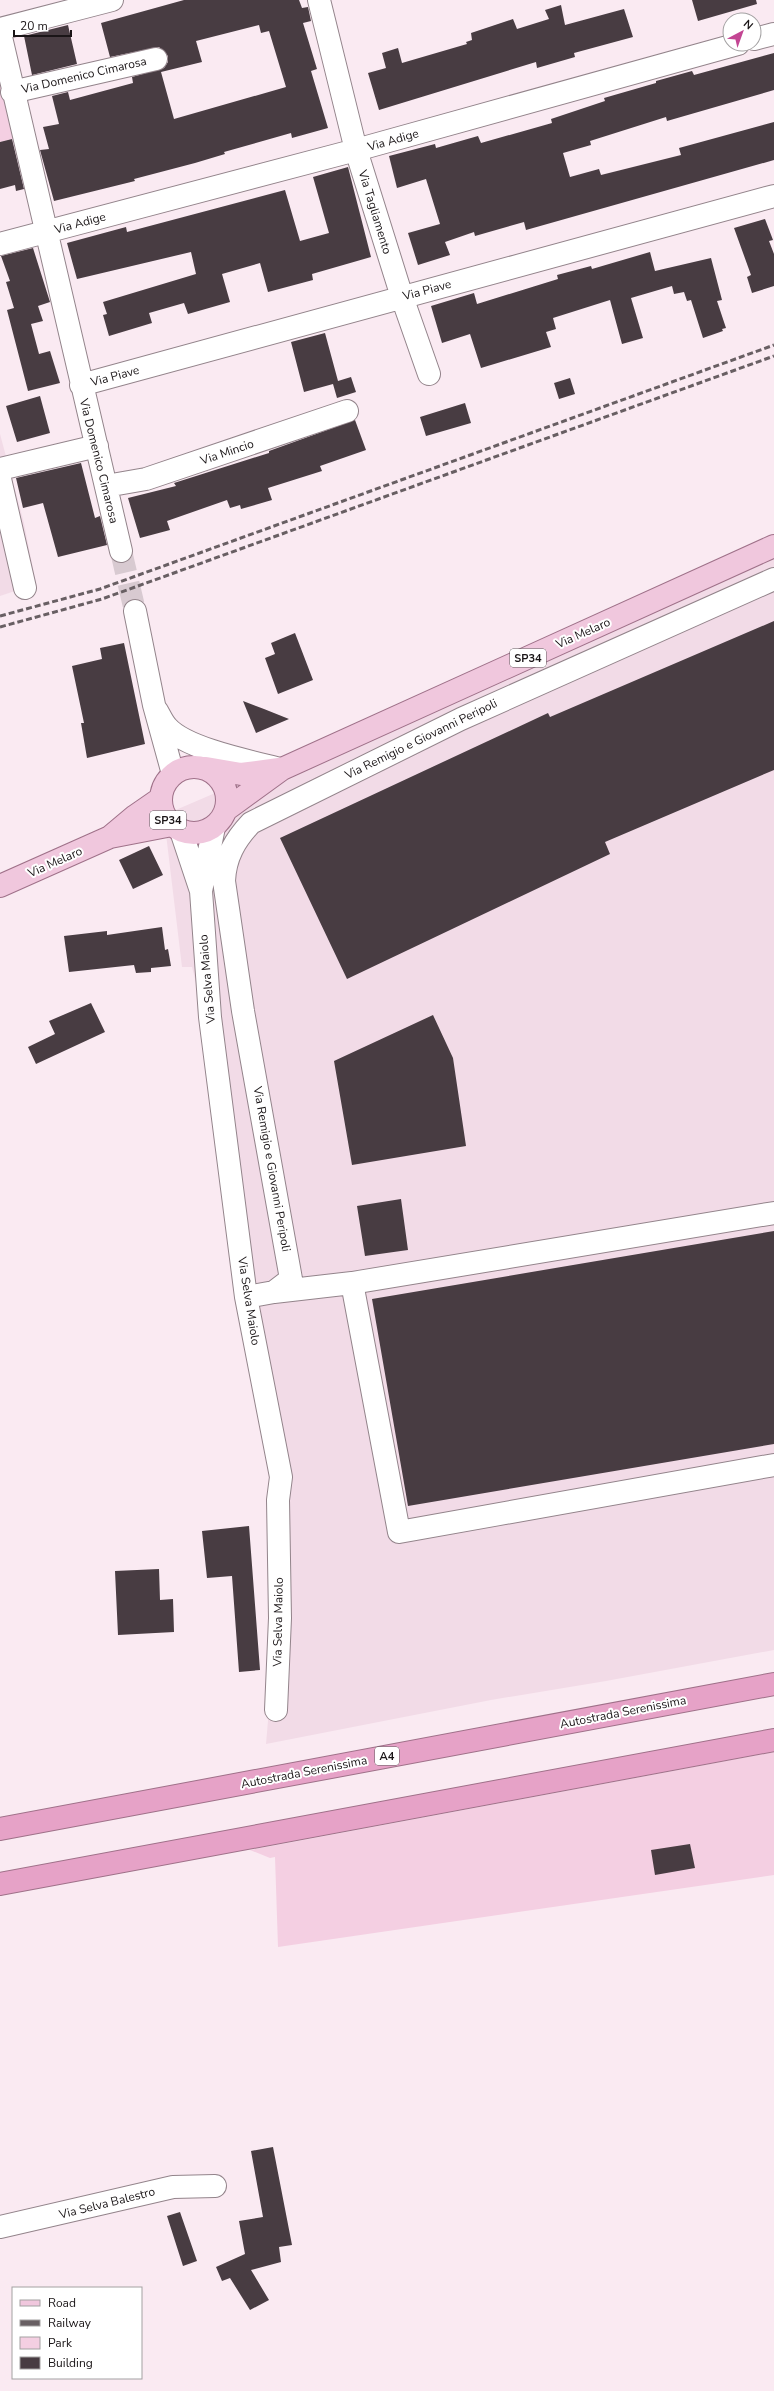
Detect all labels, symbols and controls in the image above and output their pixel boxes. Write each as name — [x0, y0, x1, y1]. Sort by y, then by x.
scale bar — [14, 12, 71, 38]
north arrow — [722, 12, 762, 52]
text: N — [740, 16, 756, 33]
text: 20 m — [20, 18, 48, 34]
street label: Via Domenico Cimarosa — [19, 53, 148, 97]
street label: Via Adige — [365, 125, 420, 155]
street label: Via Tagliamento — [354, 167, 395, 256]
street label: Via Adige — [52, 208, 107, 238]
street label: Via Piave — [400, 276, 453, 304]
street label: Via Piave — [88, 362, 141, 390]
street label: Via Domenico Cimarosa — [76, 396, 122, 525]
street label: Via Mincio — [197, 435, 256, 469]
street label: Via Melaro — [552, 614, 613, 653]
road number: SP34 — [510, 649, 546, 667]
street label: Via Remigio e Giovanni Peripoli — [341, 695, 500, 783]
road number: SP34 — [150, 811, 186, 829]
street label: Via Melaro — [24, 843, 85, 882]
street label: Via Selva Maiolo — [195, 933, 219, 1025]
street label: Via Remigio e Giovanni Peripoli — [249, 1084, 294, 1253]
street label: Via Selva Maiolo — [234, 1255, 264, 1347]
street label: Via Selva Maiolo — [269, 1577, 287, 1668]
street label: Autostrada Serenissima — [559, 1692, 687, 1732]
road number: A4 — [375, 1747, 399, 1765]
street label: Autostrada Serenissima — [240, 1752, 368, 1792]
street label: Via Selva Balestro — [56, 2183, 157, 2223]
legend — [12, 2287, 142, 2379]
text: Road — [48, 2295, 76, 2311]
text: Railway — [48, 2315, 92, 2331]
text: Park — [48, 2335, 73, 2351]
text: Building — [48, 2355, 93, 2371]

